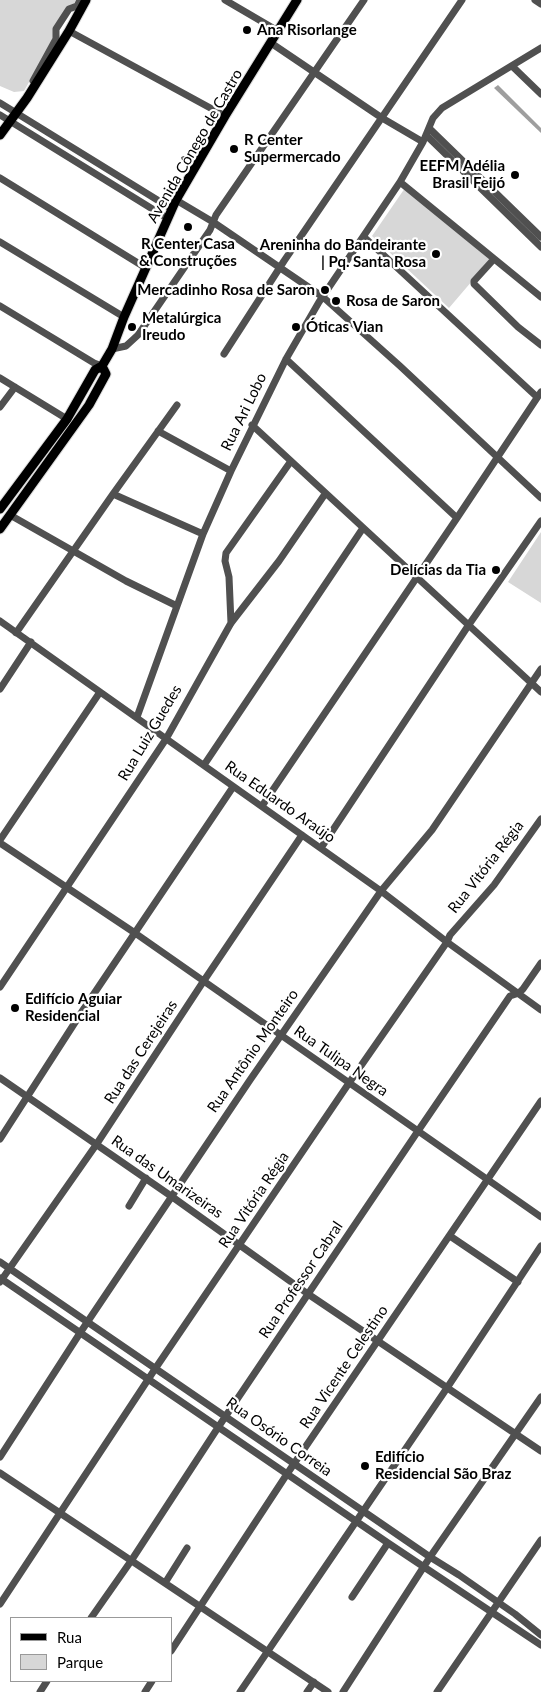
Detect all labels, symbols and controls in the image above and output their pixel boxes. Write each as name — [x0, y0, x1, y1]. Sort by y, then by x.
place label: Ana Risorlange — [257, 21, 357, 39]
marker: Ana Risorlange — [241, 24, 253, 36]
street label: Avenida Cônego de Castro — [144, 66, 246, 226]
place label: R Center Supermercado — [244, 131, 341, 166]
marker: R Center Supermercado — [228, 143, 240, 155]
place label: EEFM Adélia Brasil Feijó — [420, 157, 505, 192]
marker: EEFM Adélia Brasil Feijó — [509, 169, 521, 181]
marker: R Center Casa & Construções — [182, 221, 194, 233]
place label: R Center Casa & Construções — [139, 235, 237, 270]
place label: Areninha do Bandeirante | Pq. Santa Rosa — [260, 236, 426, 271]
marker: Areninha do Bandeirante | Pq. Santa Rosa — [430, 248, 442, 260]
place label: Mercadinho Rosa de Saron — [137, 281, 315, 299]
marker: Mercadinho Rosa de Saron — [319, 284, 331, 296]
place label: Rosa de Saron — [346, 292, 440, 310]
marker: Rosa de Saron — [330, 295, 342, 307]
place label: Metalúrgica Ireudo — [142, 309, 221, 344]
place label: Óticas Vian — [306, 318, 383, 336]
marker: Metalúrgica Ireudo — [126, 321, 138, 333]
marker: Óticas Vian — [290, 321, 302, 333]
street label: Rua Ari Lobo — [217, 370, 271, 454]
place label: Delícias da Tia — [390, 561, 486, 579]
marker: Delícias da Tia — [490, 564, 502, 576]
street label: Rua Luiz Guedes — [114, 682, 186, 784]
street label: Rua Eduardo Araújo — [221, 757, 339, 847]
street label: Rua Vitória Régia — [444, 817, 528, 917]
street label: Rua Antônio Monteiro — [204, 986, 302, 1116]
place label: Edifício Aguiar Residencial — [25, 990, 122, 1025]
street label: Rua das Cerejeiras — [101, 997, 181, 1107]
marker: Edifício Aguiar Residencial — [9, 1002, 21, 1014]
street label: Rua Tulipa Negra — [290, 1022, 392, 1100]
street label: Rua das Umarizeiras — [108, 1132, 226, 1222]
street label: Rua Vitória Régia — [215, 1148, 293, 1252]
street label: Rua Professor Cabral — [255, 1218, 347, 1342]
street label: Rua Vicente Celestino — [296, 1302, 392, 1432]
street label: Rua Osório Correia — [223, 1394, 335, 1480]
place label: Edifício Residencial São Braz — [375, 1448, 511, 1483]
marker: Edifício Residencial São Braz — [359, 1460, 371, 1472]
legend — [10, 1617, 172, 1682]
text: Rua — [57, 1628, 82, 1646]
text: Parque — [57, 1653, 103, 1671]

